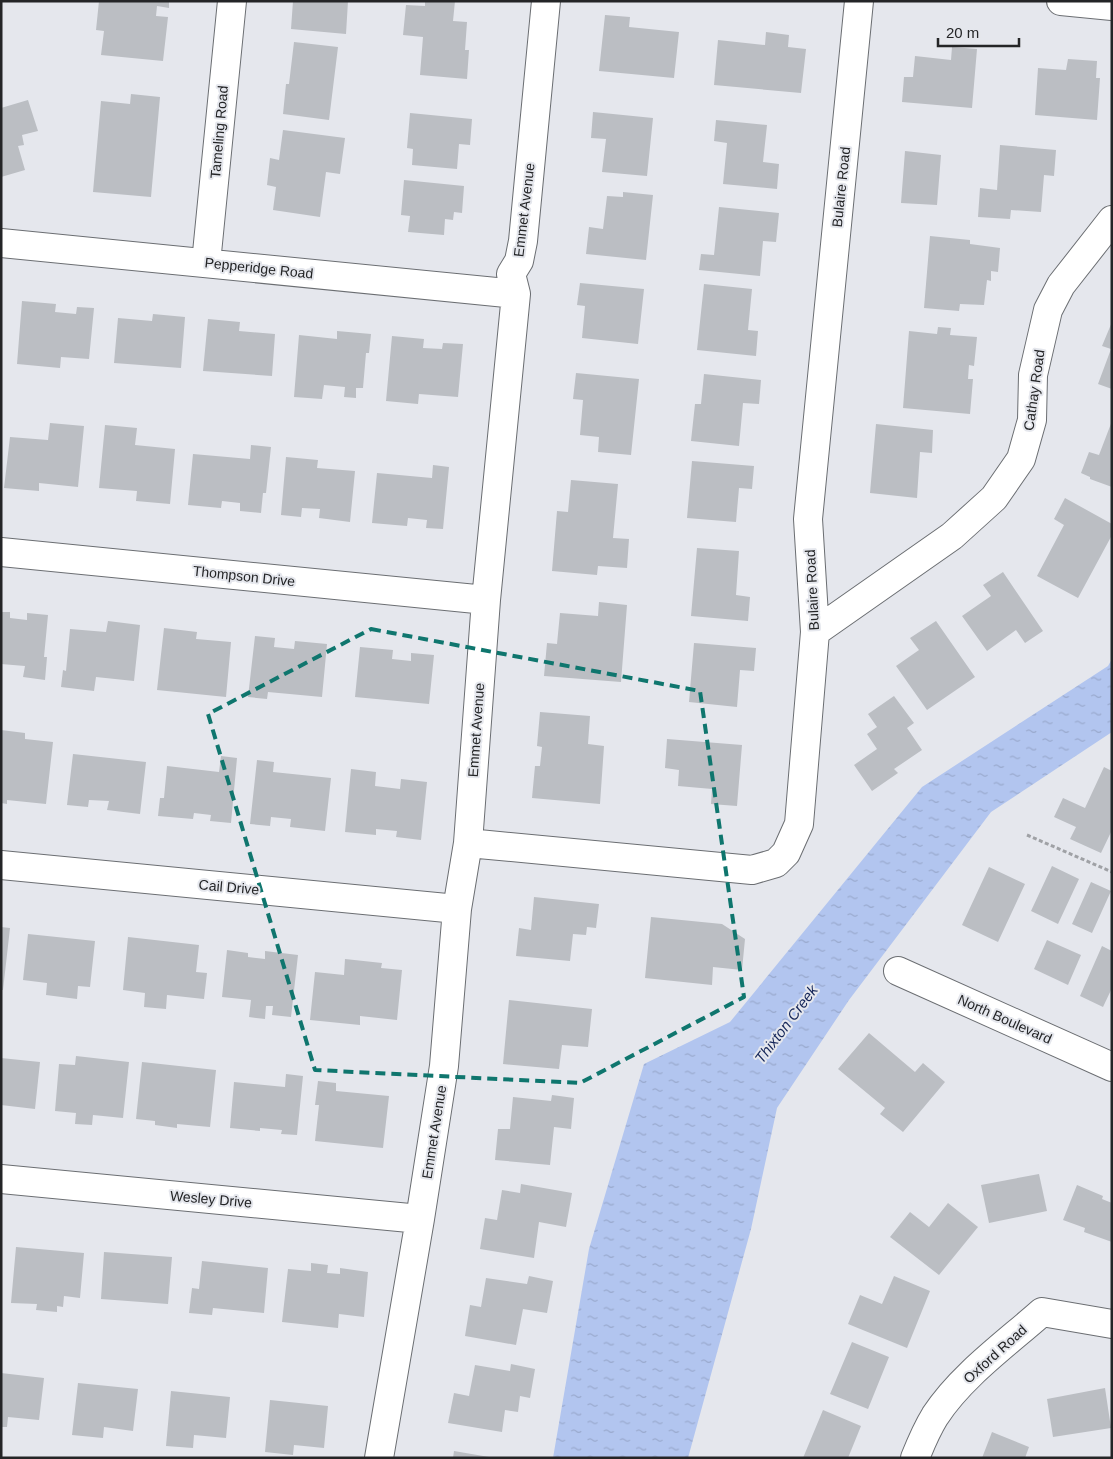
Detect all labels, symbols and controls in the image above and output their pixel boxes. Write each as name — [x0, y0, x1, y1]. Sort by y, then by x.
scale bar — [938, 15, 1019, 47]
text: 20 m — [946, 24, 979, 41]
street label: Tameling Road — [207, 85, 231, 179]
street label: Bulaire Road — [829, 146, 853, 228]
street label: Emmet Avenue — [510, 162, 538, 258]
street label: Pepperidge Road — [204, 254, 314, 282]
street label: Cathay Road — [1020, 348, 1048, 432]
street label: Bulaire Road — [802, 549, 822, 631]
street label: Thompson Drive — [192, 563, 296, 589]
street label: Emmet Avenue — [465, 682, 487, 778]
street label: Cail Drive — [198, 876, 260, 898]
water label: Thixton Creek — [751, 980, 822, 1066]
street label: North Boulevard — [956, 991, 1054, 1047]
street label: Emmet Avenue — [419, 1084, 449, 1180]
street label: Wesley Drive — [169, 1187, 253, 1211]
street label: Oxford Road — [960, 1321, 1030, 1387]

